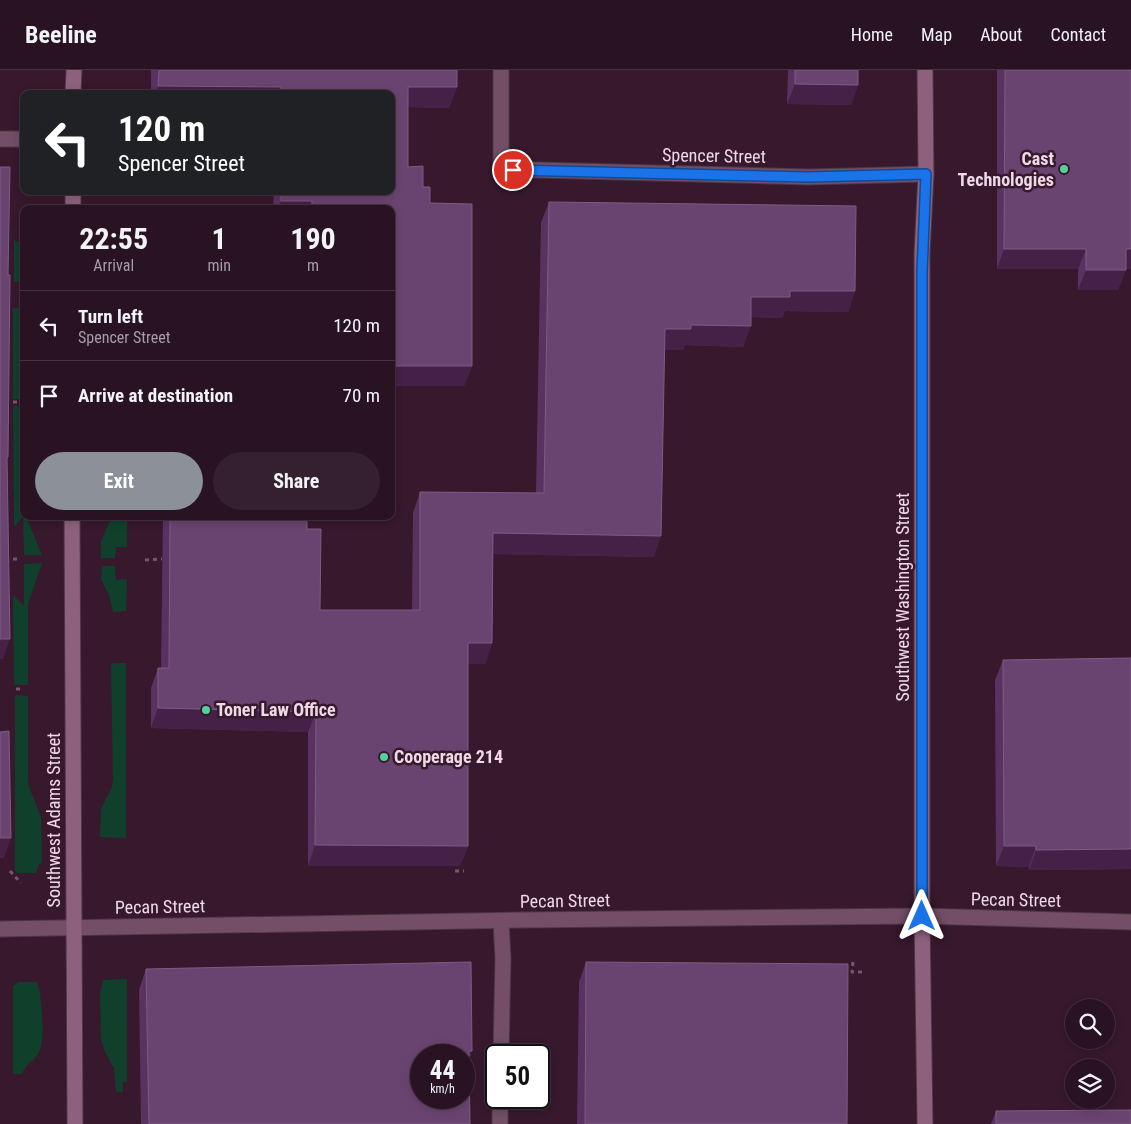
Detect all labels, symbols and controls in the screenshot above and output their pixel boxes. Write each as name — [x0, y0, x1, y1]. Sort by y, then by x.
text: Beeline — [25, 21, 97, 49]
text: Home — [851, 24, 893, 45]
text: Map — [921, 24, 952, 45]
text: About — [980, 24, 1022, 45]
text: Contact — [1050, 24, 1106, 45]
text: 120 m — [118, 109, 205, 150]
icon: left — [35, 110, 100, 175]
street label: Spencer Street — [662, 144, 766, 167]
place label: Cast Technologies — [958, 148, 1054, 190]
pin — [492, 149, 534, 191]
text: Spencer Street — [118, 151, 245, 176]
icon: arrive — [499, 156, 527, 184]
marker: Cast Technologies — [1058, 163, 1070, 175]
text: 22:55 — [79, 221, 148, 256]
text: 1 — [212, 221, 227, 256]
text: 190 — [290, 221, 336, 256]
text: Arrival — [93, 256, 134, 275]
text: min — [207, 256, 231, 275]
text: m — [307, 256, 319, 275]
text: Turn left — [78, 305, 143, 328]
icon: left — [35, 312, 63, 340]
text: 120 m — [333, 314, 380, 337]
text: Spencer Street — [78, 328, 170, 347]
icon: arrive — [35, 382, 63, 410]
text: Arrive at destination — [78, 384, 233, 407]
text: 70 m — [343, 384, 380, 407]
button: Exit — [35, 452, 203, 510]
button: Share — [213, 452, 380, 510]
street label: Southwest Washington Street — [892, 493, 913, 701]
place label: Toner Law Office — [216, 699, 336, 720]
marker: Toner Law Office — [200, 704, 212, 716]
street label: Southwest Adams Street — [43, 733, 64, 907]
place label: Cooperage 214 — [394, 746, 503, 767]
marker: Cooperage 214 — [378, 751, 390, 763]
street label: Pecan Street — [971, 888, 1061, 911]
street label: Pecan Street — [520, 889, 610, 912]
position arrow — [895, 889, 947, 941]
street label: Pecan Street — [115, 895, 205, 918]
map controls — [1065, 999, 1115, 1109]
button: search — [1065, 999, 1115, 1049]
speed limit sign: 50 — [485, 1044, 550, 1109]
text: 44 — [430, 1056, 455, 1085]
button: layers — [1065, 1059, 1115, 1109]
text: km/h — [430, 1082, 455, 1096]

